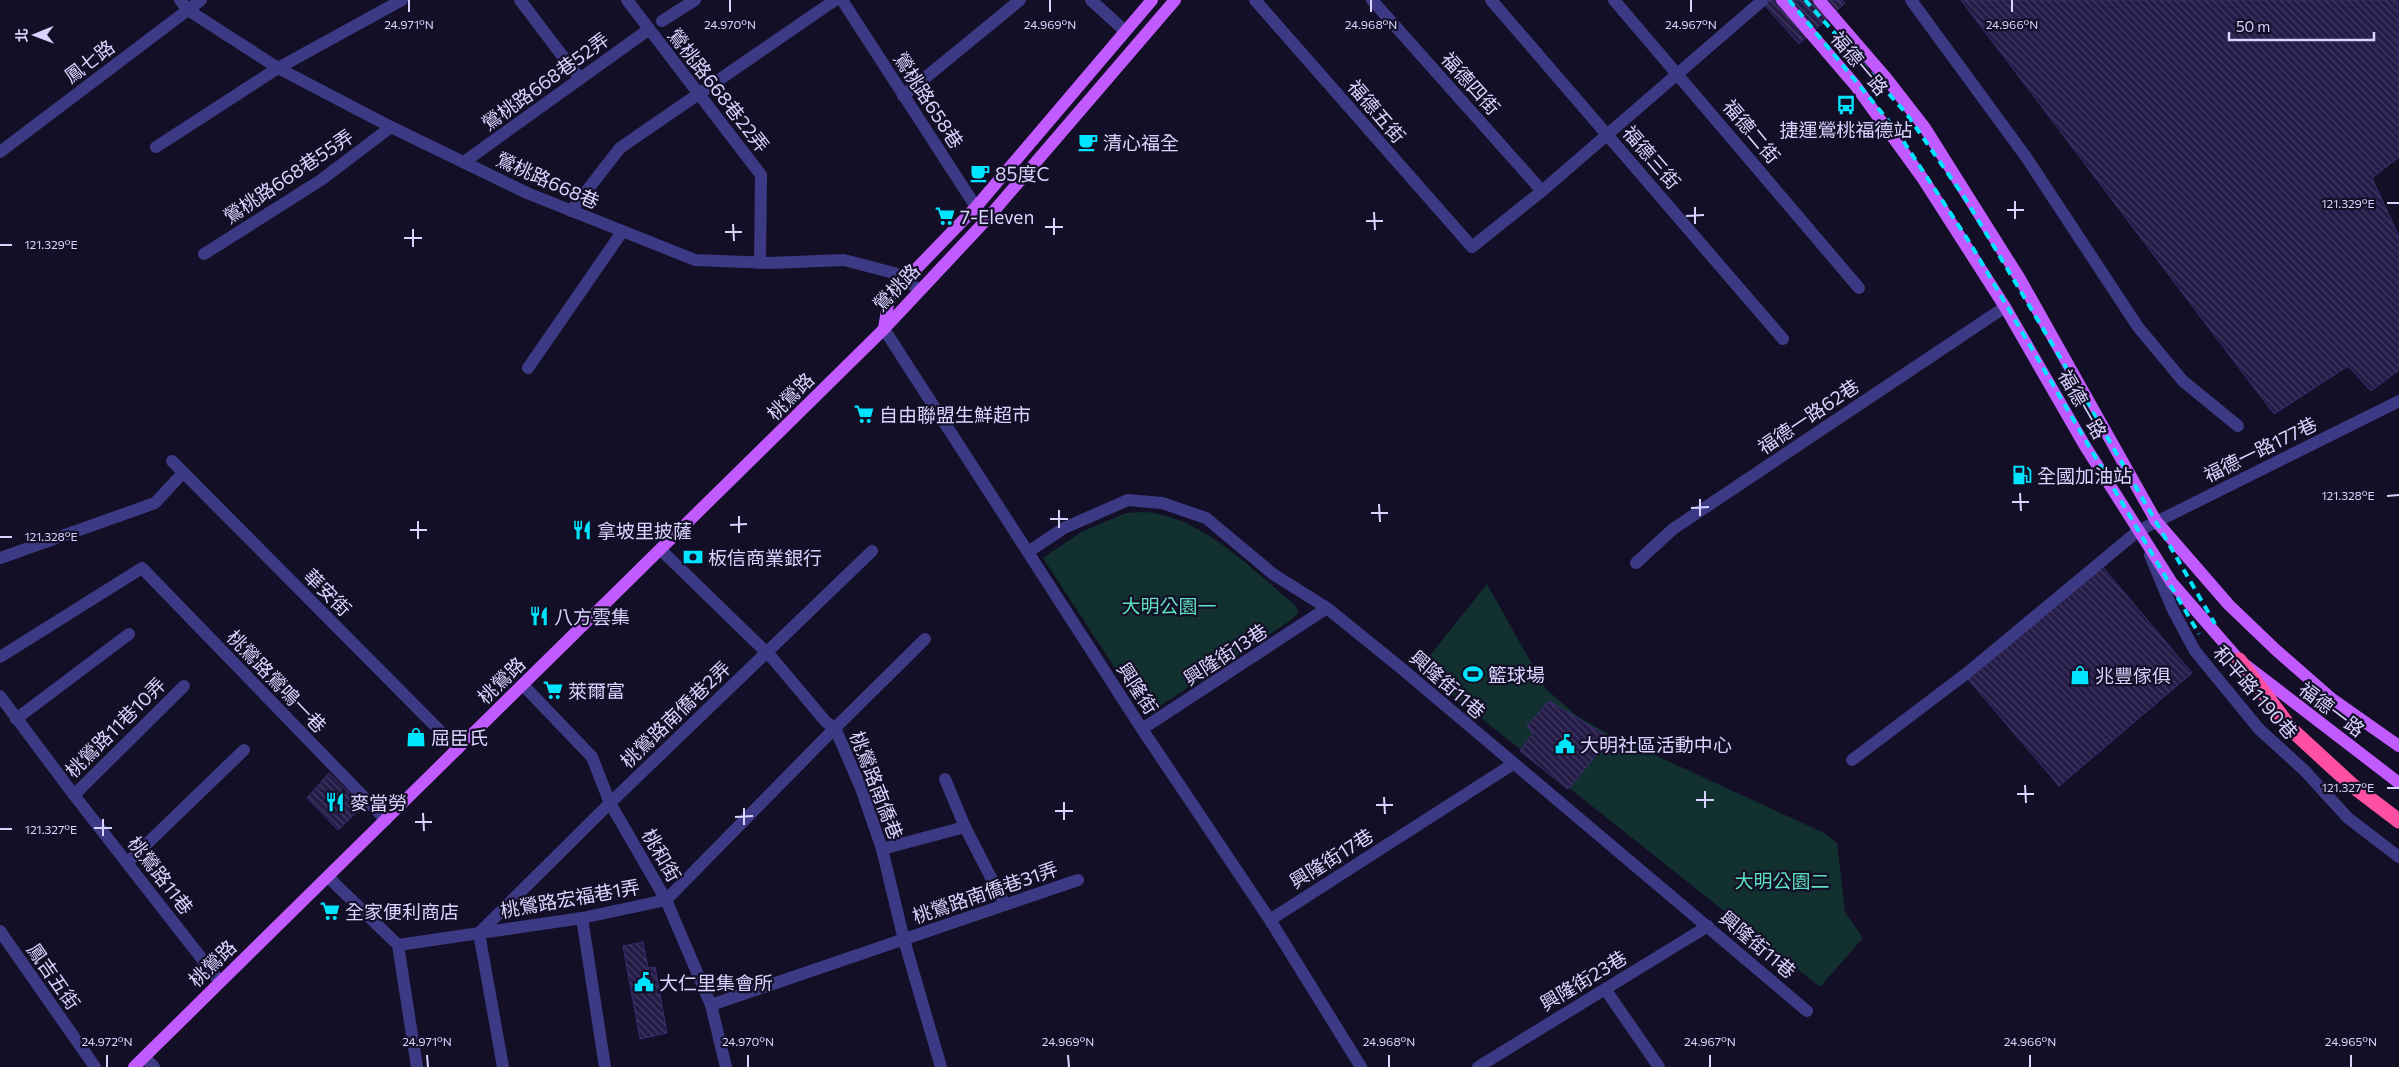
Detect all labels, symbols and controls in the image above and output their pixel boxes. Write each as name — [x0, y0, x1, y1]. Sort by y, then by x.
north arrow — [10, 10, 60, 60]
scale bar — [2229, 10, 2374, 42]
text: 24.971°N — [384, 17, 434, 31]
text: 24.970°N — [704, 17, 756, 31]
text: 24.969°N — [1024, 17, 1076, 31]
text: 24.968°N — [1345, 17, 1397, 31]
text: 24.967°N — [1665, 17, 1717, 31]
text: 24.966°N — [1986, 17, 2038, 31]
text: 50 m — [2236, 17, 2270, 35]
street label: 鶯桃路668巷22弄 — [664, 24, 774, 156]
street label: 福德一路 — [1827, 26, 1893, 100]
street label: 鶯桃路668巷52弄 — [477, 27, 613, 135]
text: 北 — [13, 28, 30, 42]
street label: 鳳七路 — [59, 35, 119, 87]
street label: 福德四街 — [1437, 47, 1505, 119]
street label: 鶯桃路658巷 — [889, 48, 969, 152]
street label: 福德五街 — [1343, 75, 1411, 147]
street label: 福德二街 — [1719, 94, 1785, 168]
bus stop icon: 捷運鶯桃福德站 — [1835, 94, 1857, 116]
place label: 捷運鶯桃福德站 — [1779, 118, 1913, 141]
street label: 福德三街 — [1618, 121, 1686, 193]
street label: 鶯桃路668巷55弄 — [219, 124, 357, 228]
cafe icon: 清心福全 — [1077, 131, 1099, 153]
place label: 清心福全 — [1103, 131, 1179, 154]
street label: 鶯桃路668巷 — [493, 147, 603, 213]
cafe icon: 85度C — [969, 162, 991, 184]
place label: 85度C — [995, 162, 1049, 185]
text: 121.329°E — [2321, 196, 2375, 210]
supermarket icon: 7-Eleven — [934, 205, 956, 227]
place label: 7-Eleven — [960, 205, 1034, 228]
text: 121.329°E — [24, 237, 78, 251]
street label: 鶯桃路 — [868, 259, 924, 315]
street label: 福德一路 — [2054, 365, 2112, 443]
street label: 桃鶯路 — [762, 368, 818, 424]
street label: 福德一路62巷 — [1753, 374, 1863, 458]
supermarket icon: 自由聯盟生鮮超市 — [853, 403, 875, 425]
place label: 自由聯盟生鮮超市 — [879, 403, 1031, 426]
street label: 福德一路177巷 — [2200, 412, 2320, 486]
fuel station icon: 全國加油站 — [2011, 464, 2033, 486]
place label: 全國加油站 — [2037, 464, 2132, 487]
text: 121.328°E — [2321, 488, 2375, 502]
restaurant icon: 拿坡里披薩 — [571, 519, 593, 541]
place label: 拿坡里披薩 — [597, 519, 692, 542]
text: 121.328°E — [24, 529, 78, 543]
bank icon: 板信商業銀行 — [682, 546, 704, 568]
place label: 板信商業銀行 — [708, 546, 822, 569]
street label: 華安街 — [300, 564, 356, 620]
park label: 大明公園一 — [1121, 594, 1217, 617]
restaurant icon: 八方雲集 — [528, 605, 550, 627]
place label: 八方雲集 — [554, 605, 630, 628]
street label: 興隆街13巷 — [1179, 618, 1271, 690]
street label: 桃鶯路鶯鳴一巷 — [223, 625, 331, 737]
street label: 和平路1190巷 — [2209, 641, 2303, 743]
street label: 興隆街11巷 — [1406, 645, 1490, 723]
street label: 桃鶯路 — [473, 652, 529, 708]
street label: 桃鶯路南僑巷2弄 — [615, 656, 735, 772]
street label: 興隆街 — [1113, 658, 1163, 718]
sports icon: 籃球場 — [1462, 663, 1484, 685]
place label: 籃球場 — [1488, 663, 1545, 686]
shop icon: 兆豐傢俱 — [2069, 664, 2091, 686]
place label: 兆豐傢俱 — [2095, 664, 2171, 687]
street label: 桃鶯路11巷10弄 — [60, 672, 170, 782]
street label: 福德一路 — [2295, 677, 2369, 741]
supermarket icon: 萊爾富 — [542, 679, 564, 701]
place label: 萊爾富 — [568, 679, 625, 702]
shop icon: 屈臣氏 — [405, 726, 427, 748]
place label: 屈臣氏 — [431, 726, 488, 749]
street label: 桃鶯路南僑巷 — [846, 728, 908, 842]
public building icon: 大明社區活動中心 — [1554, 733, 1576, 755]
place label: 大明社區活動中心 — [1580, 733, 1732, 756]
text: 121.327°E — [2322, 780, 2374, 794]
restaurant icon: 麥當勞 — [324, 791, 346, 813]
place label: 麥當勞 — [350, 791, 407, 814]
text: 121.327°E — [25, 822, 77, 836]
street label: 興隆街17巷 — [1285, 823, 1377, 893]
street label: 桃和街 — [638, 825, 686, 885]
street label: 桃鶯路11巷 — [124, 832, 198, 918]
street label: 桃鶯路南僑巷31弄 — [909, 856, 1061, 928]
park label: 大明公園二 — [1734, 869, 1830, 892]
street label: 桃鶯路宏福巷1弄 — [499, 874, 641, 922]
supermarket icon: 全家便利商店 — [319, 900, 341, 922]
place label: 全家便利商店 — [345, 900, 459, 923]
street label: 興隆街11巷 — [1715, 906, 1801, 982]
street label: 桃鶯路 — [184, 935, 240, 991]
street label: 鳳吉五街 — [23, 938, 85, 1014]
street label: 興隆街23巷 — [1535, 945, 1631, 1015]
public building icon: 大仁里集會所 — [633, 971, 655, 993]
place label: 大仁里集會所 — [659, 971, 773, 994]
text: 24.972°N — [81, 1034, 133, 1048]
text: 24.971°N — [402, 1034, 452, 1048]
text: 24.970°N — [722, 1034, 774, 1048]
text: 24.969°N — [1042, 1034, 1094, 1048]
text: 24.968°N — [1363, 1034, 1415, 1048]
text: 24.967°N — [1684, 1034, 1736, 1048]
text: 24.966°N — [2004, 1034, 2056, 1048]
text: 24.965°N — [2325, 1034, 2377, 1048]

